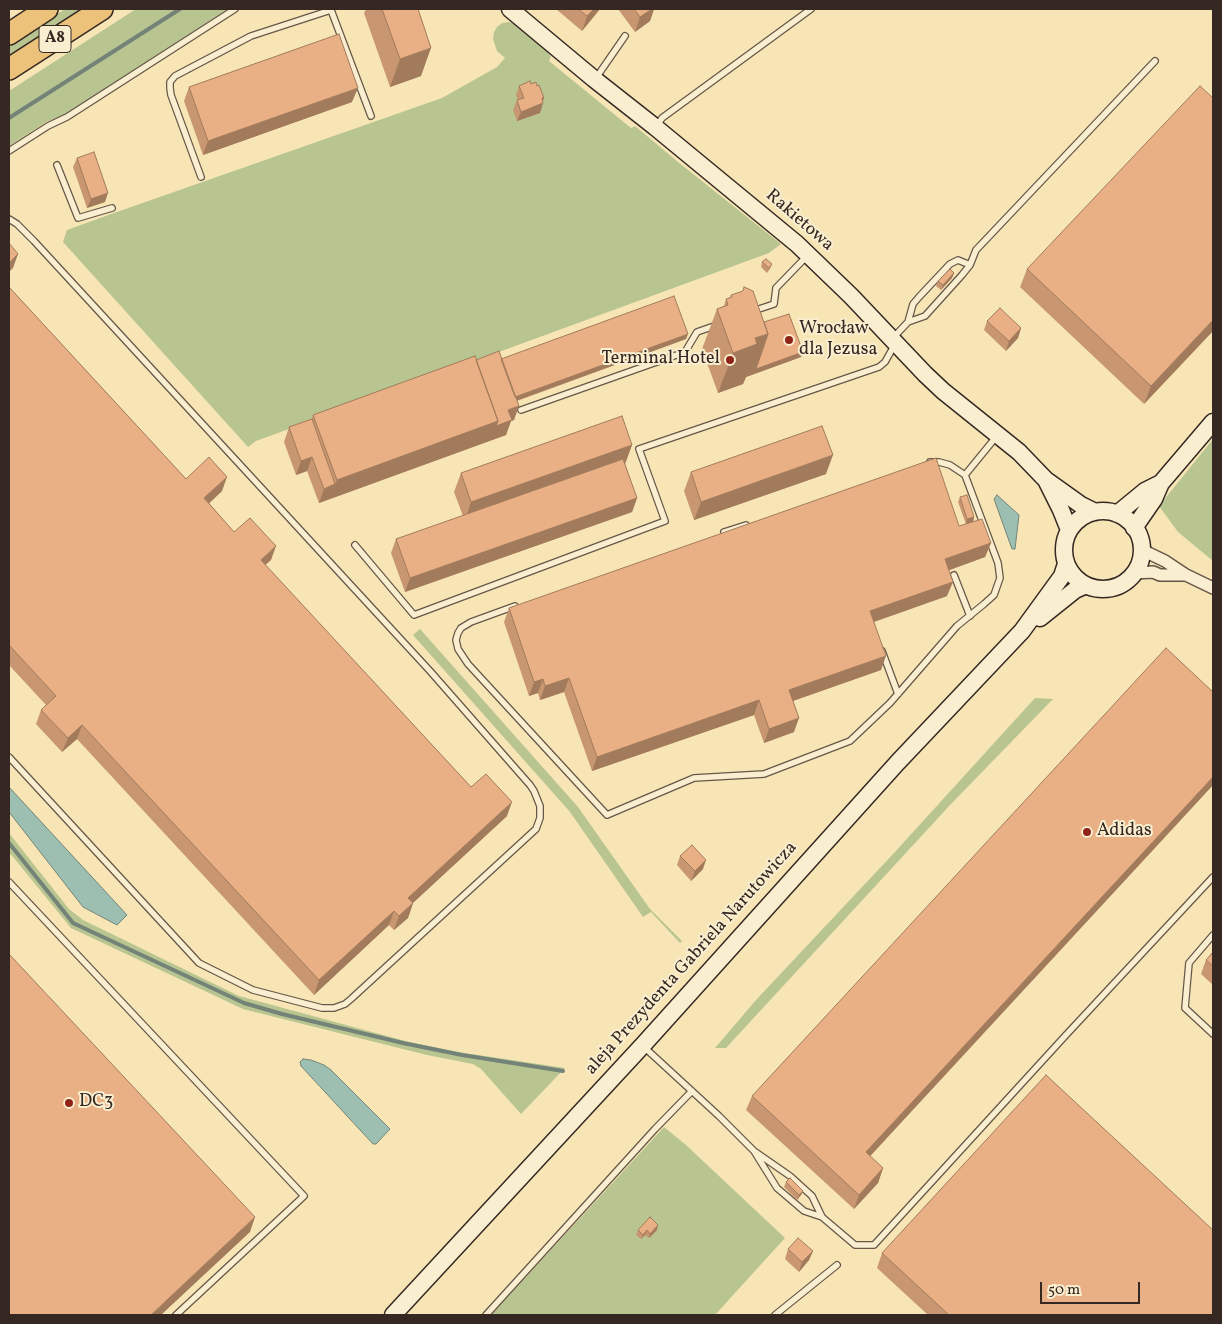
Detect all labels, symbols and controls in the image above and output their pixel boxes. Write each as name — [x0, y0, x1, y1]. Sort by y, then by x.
road number: A8 — [39, 26, 71, 52]
street label: Rakietowa — [760, 185, 838, 257]
place label: Wrocław dla Jezusa — [799, 319, 877, 362]
marker: Wrocław dla Jezusa — [783, 334, 795, 346]
place label: Terminal Hotel — [601, 349, 720, 371]
marker: Terminal Hotel — [724, 354, 736, 366]
place label: Adidas — [1097, 821, 1152, 843]
marker: Adidas — [1081, 826, 1093, 838]
street label: aleja Prezydenta Gabriela Narutowicza — [582, 838, 802, 1080]
place label: DC3 — [79, 1092, 113, 1114]
marker: DC3 — [63, 1097, 75, 1109]
scale bar — [1042, 1272, 1142, 1304]
text: 50 m — [1048, 1280, 1080, 1301]

